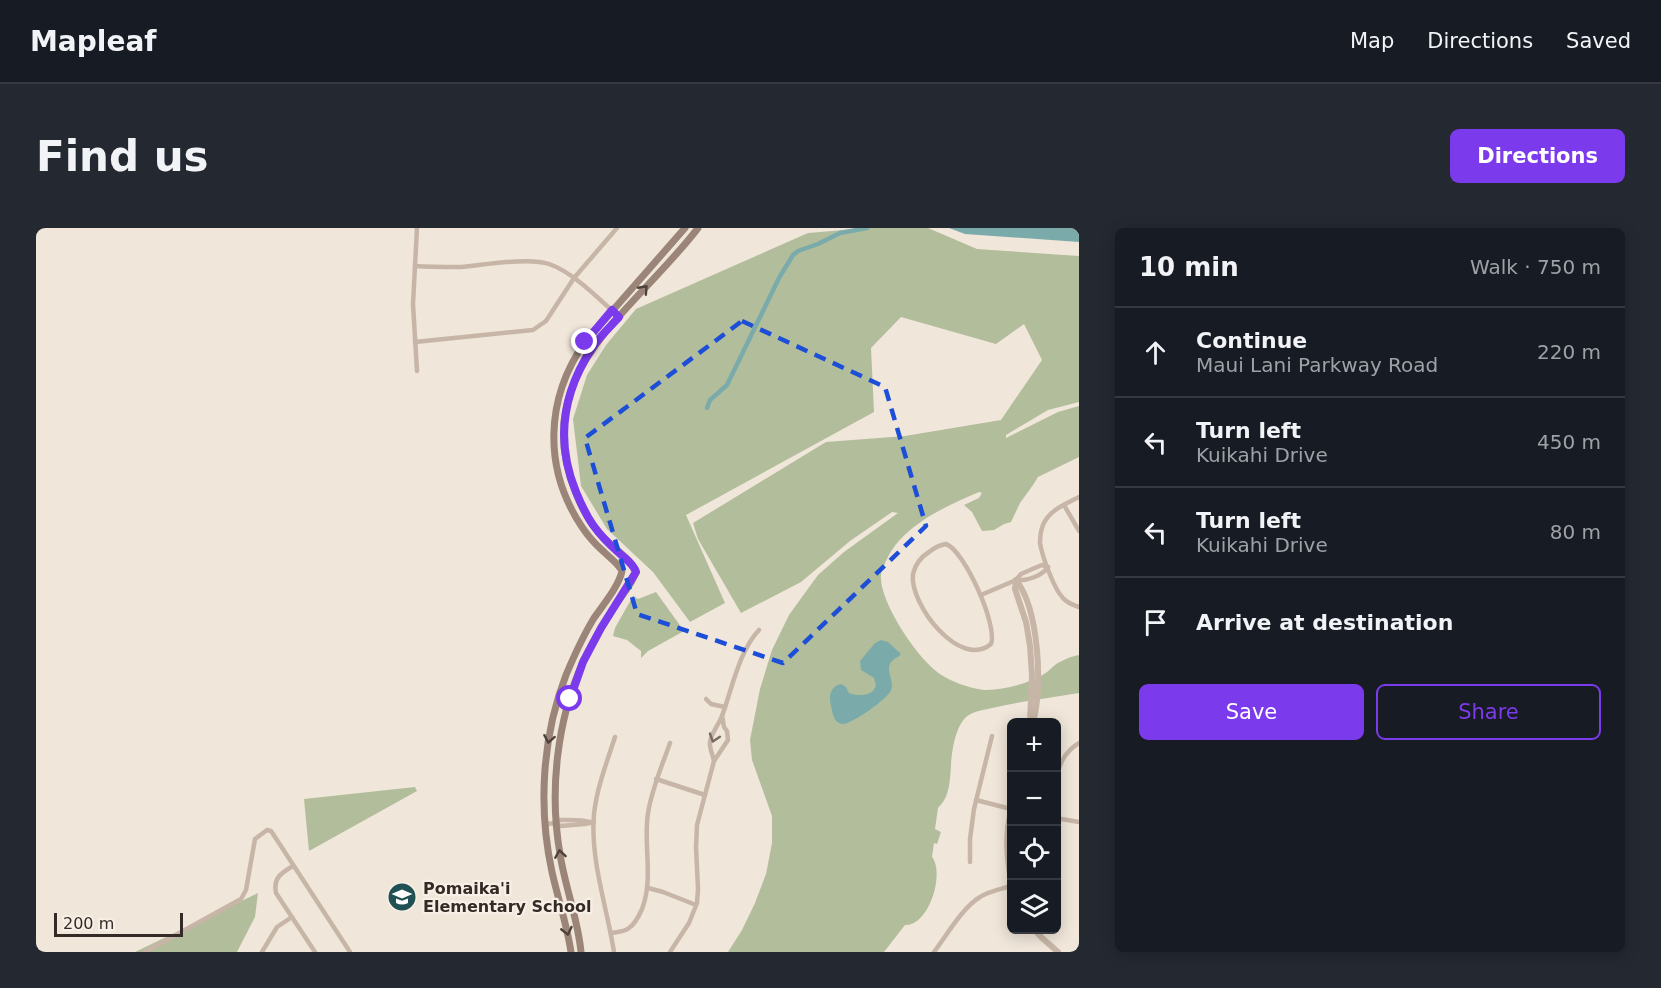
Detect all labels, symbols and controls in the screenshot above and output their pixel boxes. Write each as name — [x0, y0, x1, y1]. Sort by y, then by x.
text: Mapleaf — [30, 25, 156, 58]
text: Map — [1350, 29, 1394, 53]
text: Directions — [1427, 29, 1533, 53]
text: Saved — [1566, 29, 1631, 53]
button: Directions — [1450, 129, 1625, 183]
text: Find us — [36, 132, 209, 181]
text: 10 min — [1139, 252, 1239, 282]
text: Walk · 750 m — [1470, 255, 1601, 279]
one-way arrow — [637, 286, 648, 296]
route end — [571, 328, 597, 354]
text: Continue — [1196, 328, 1307, 353]
icon: ahead — [1139, 336, 1172, 369]
text: 220 m — [1537, 340, 1601, 364]
text: Maui Lani Parkway Road — [1196, 353, 1438, 377]
text: Turn left — [1196, 418, 1301, 443]
icon: left — [1139, 426, 1172, 459]
text: 450 m — [1537, 430, 1601, 454]
text: Kuikahi Drive — [1196, 443, 1328, 467]
text: Turn left — [1196, 508, 1301, 533]
icon: left — [1139, 516, 1172, 549]
text: 80 m — [1550, 520, 1601, 544]
text: Kuikahi Drive — [1196, 533, 1328, 557]
icon: arrive — [1139, 606, 1172, 639]
text: Arrive at destination — [1196, 610, 1453, 635]
button: Save — [1139, 684, 1364, 740]
button: Share — [1376, 684, 1601, 740]
route start — [556, 685, 582, 711]
map controls — [1007, 718, 1061, 934]
button: + — [1007, 718, 1061, 772]
one-way arrow — [708, 732, 721, 742]
one-way arrow — [543, 734, 556, 744]
button: − — [1007, 772, 1061, 826]
button: locate — [1007, 826, 1061, 880]
one-way arrow — [554, 849, 567, 859]
place label: Pomaika'i Elementary School — [423, 879, 591, 916]
button: layers — [1007, 880, 1061, 934]
school or university icon: Pomaika'i Elementary School — [386, 881, 418, 913]
scale bar — [54, 910, 183, 938]
text: 200 m — [63, 914, 114, 933]
one-way arrow — [559, 926, 572, 936]

